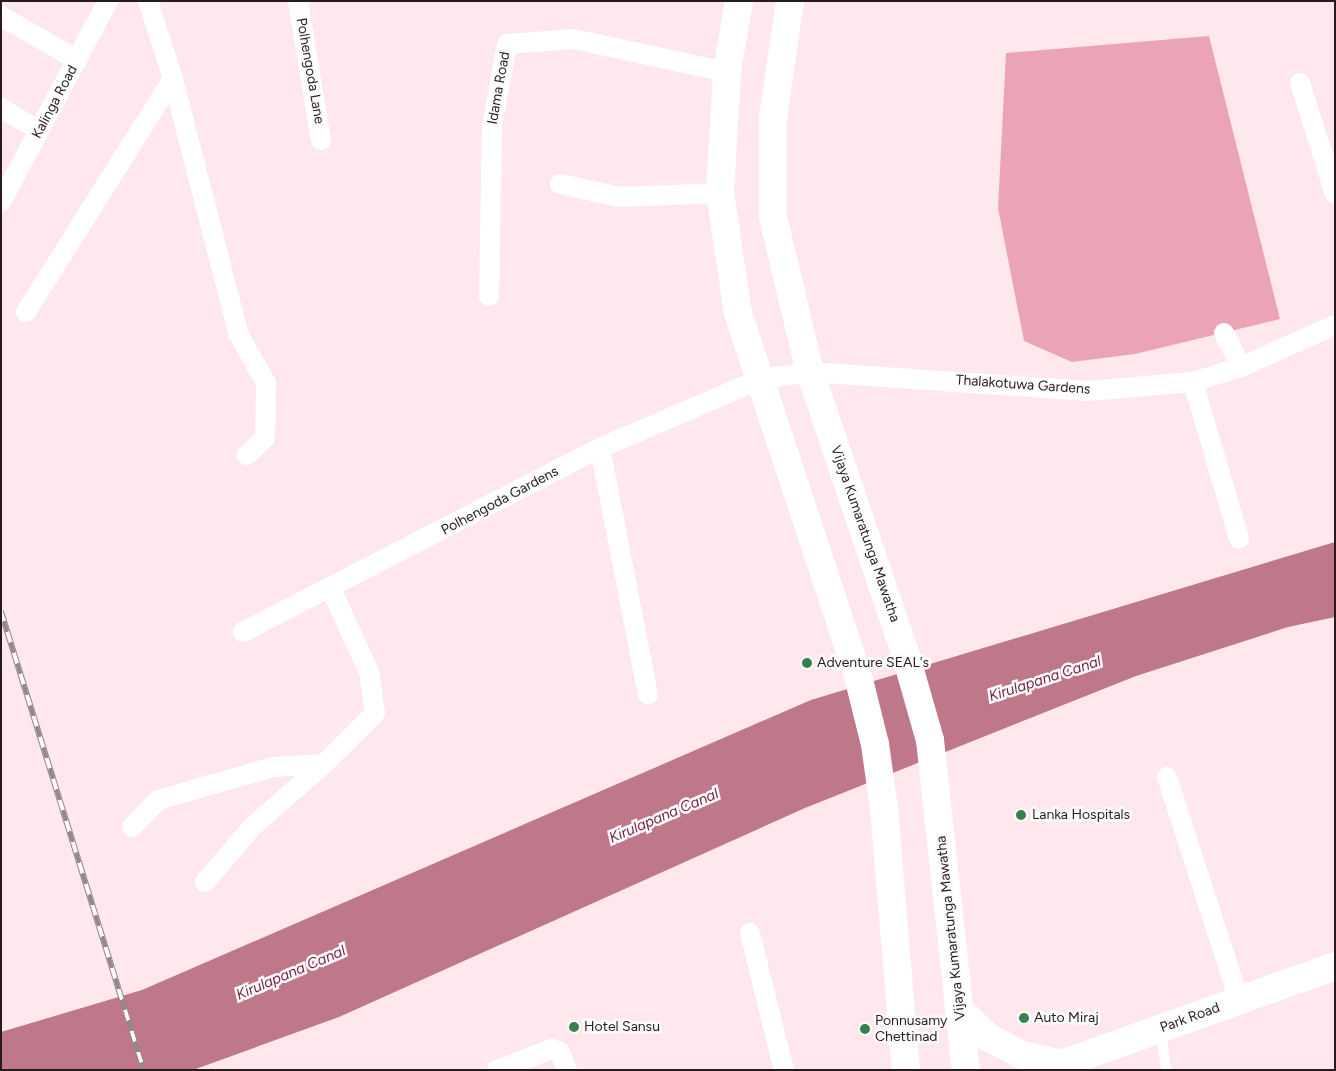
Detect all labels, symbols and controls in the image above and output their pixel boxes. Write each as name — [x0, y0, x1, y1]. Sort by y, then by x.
street label: Polhengoda Lane — [292, 17, 328, 125]
street label: Idama Road — [484, 50, 514, 126]
street label: Kalinga Road — [29, 62, 81, 142]
street label: Thalakotuwa Gardens — [955, 372, 1091, 398]
street label: Vijaya Kumaratunga Mawatha — [827, 444, 903, 624]
street label: Polhengoda Gardens — [439, 463, 561, 539]
water label: Kirulapana Canal — [987, 652, 1103, 706]
place label: Adventure SEAL's — [817, 655, 929, 671]
marker: Adventure SEAL's — [801, 657, 813, 669]
water label: Kirulapana Canal — [607, 785, 721, 847]
place label: Lanka Hospitals — [1032, 807, 1130, 823]
marker: Lanka Hospitals — [1014, 808, 1028, 822]
street label: Vijaya Kumaratunga Mawatha — [933, 835, 969, 1021]
water label: Kirulapana Canal — [234, 942, 348, 1004]
street label: Park Road — [1158, 999, 1222, 1037]
place label: Auto Miraj — [1034, 1010, 1099, 1026]
marker: Auto Miraj — [1018, 1012, 1030, 1024]
place label: Ponnusamy Chettinad — [875, 1013, 947, 1046]
place label: Hotel Sansu — [584, 1019, 660, 1035]
marker: Hotel Sansu — [568, 1021, 580, 1033]
marker: Ponnusamy Chettinad — [859, 1023, 871, 1035]

